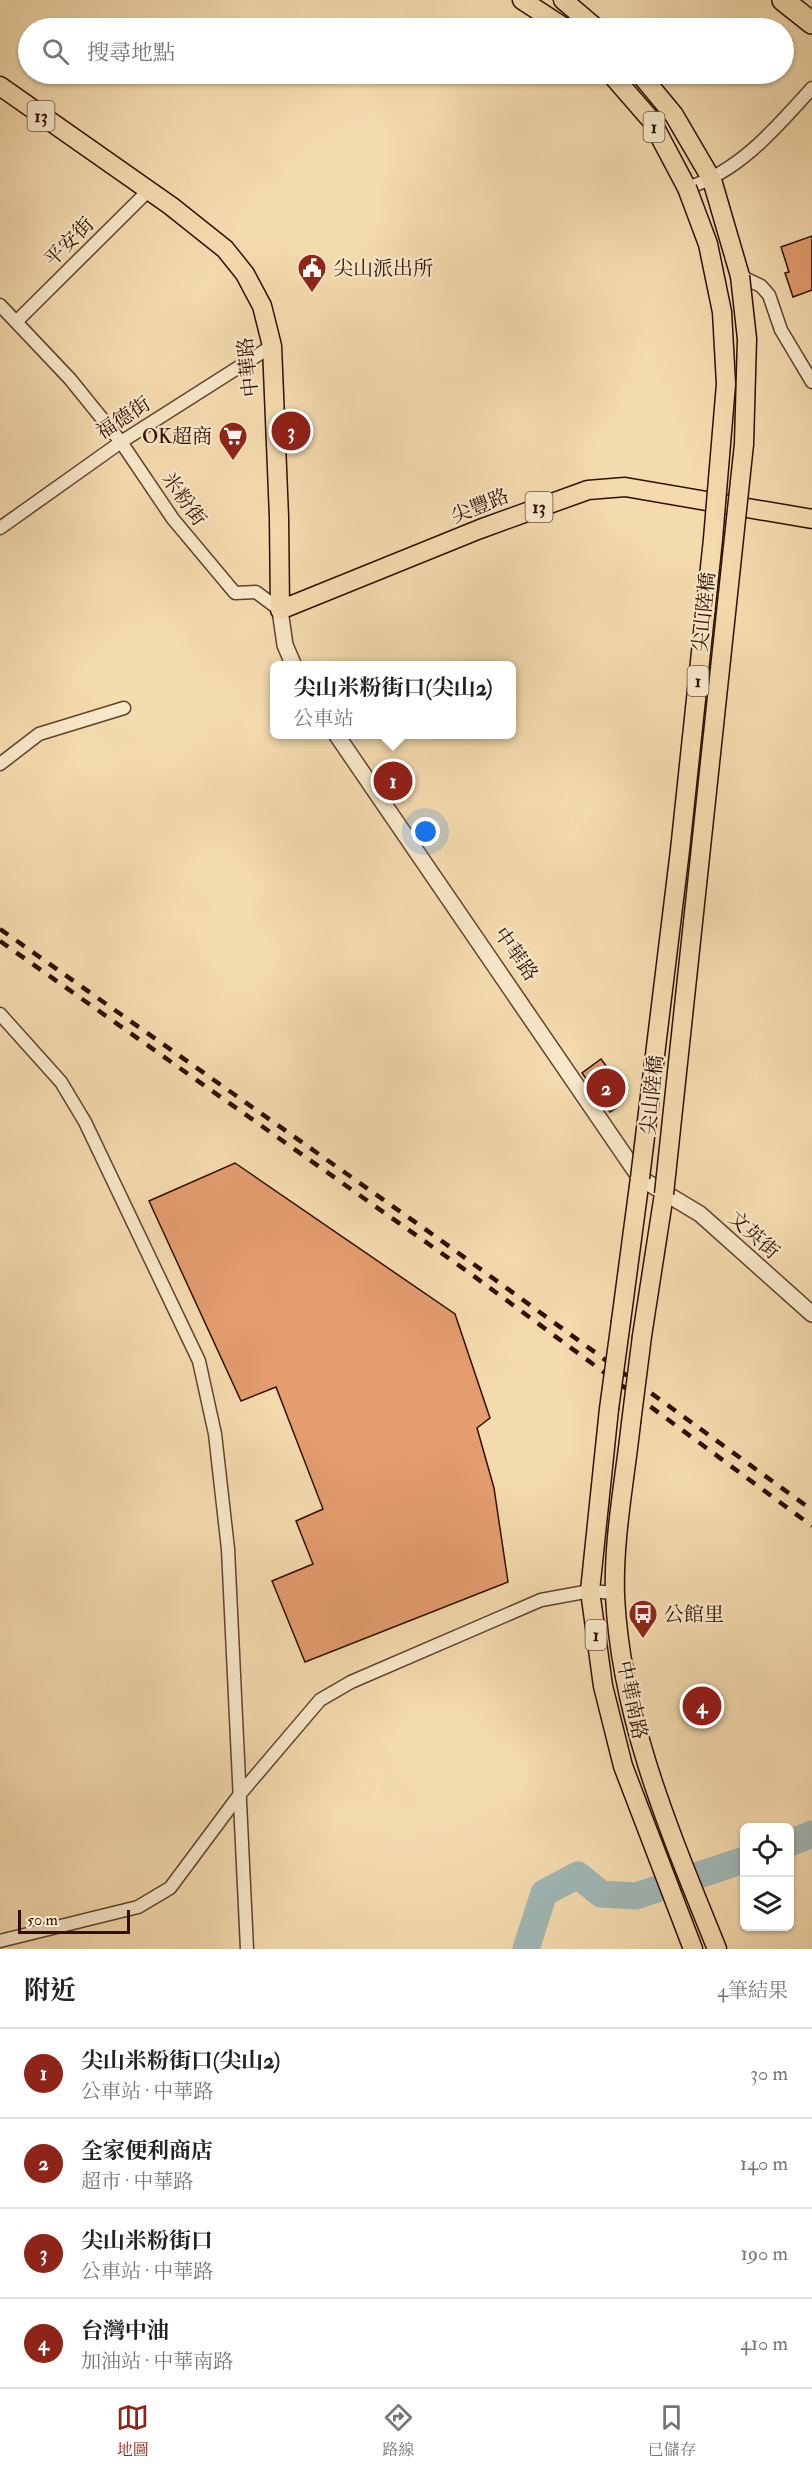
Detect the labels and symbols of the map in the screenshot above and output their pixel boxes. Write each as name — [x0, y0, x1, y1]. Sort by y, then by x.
road number: 13 — [28, 101, 54, 131]
road number: 1 — [644, 112, 664, 142]
street label: 平安街 — [39, 212, 99, 272]
public building icon: 尖山派出所 — [296, 252, 328, 294]
place label: 尖山派出所 — [333, 256, 433, 281]
street label: 中華路 — [232, 336, 264, 398]
street label: 福德街 — [91, 391, 155, 445]
pin: 3 — [272, 408, 310, 454]
supermarket icon: OK超商 — [217, 420, 249, 462]
place label: OK超商 — [142, 424, 212, 449]
street label: 米粉街 — [156, 467, 212, 531]
street label: 尖豐路 — [448, 483, 512, 529]
road number: 13 — [526, 492, 552, 522]
street label: 尖山陸橋 — [687, 571, 721, 653]
road number: 1 — [688, 666, 708, 696]
pin: 1 — [374, 758, 412, 804]
your location — [411, 817, 440, 846]
street label: 中華路 — [489, 922, 543, 986]
street label: 尖山陸橋 — [635, 1054, 669, 1136]
pin: 2 — [586, 1066, 626, 1110]
street label: 文英街 — [723, 1206, 785, 1264]
bus stop icon: 公館里 — [627, 1598, 659, 1640]
place label: 公館里 — [664, 1602, 724, 1627]
road number: 1 — [586, 1620, 606, 1650]
street label: 中華南路 — [611, 1658, 653, 1742]
pin: 4 — [682, 1684, 722, 1728]
scale bar — [18, 1907, 130, 1934]

